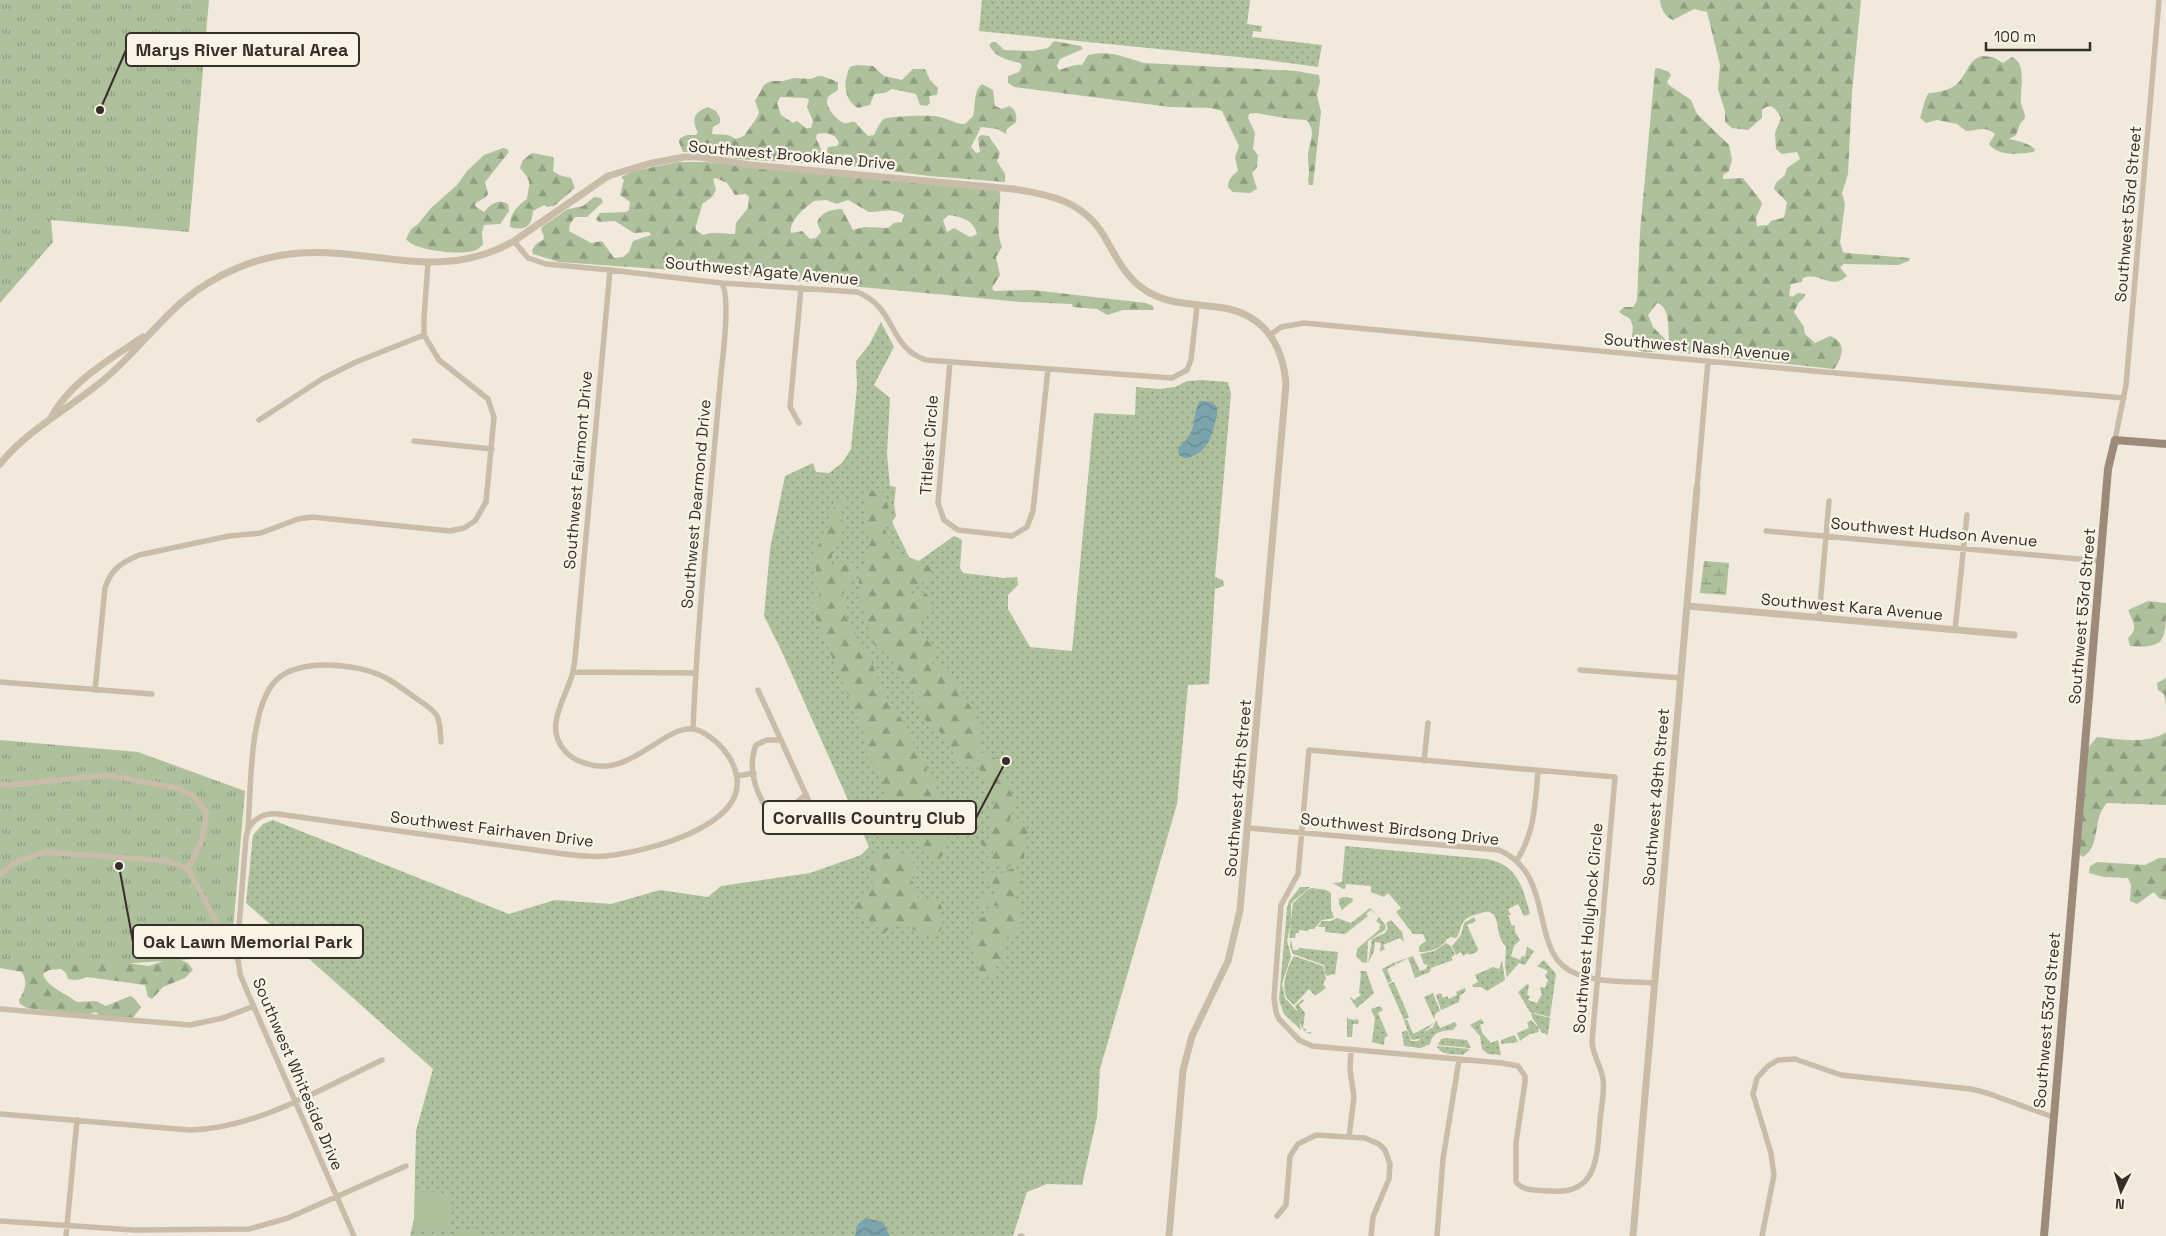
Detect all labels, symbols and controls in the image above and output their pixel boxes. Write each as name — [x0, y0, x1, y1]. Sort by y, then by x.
scale bar — [1986, 20, 2090, 52]
text: 100 m — [1994, 27, 2036, 46]
callout: Marys River Natural Area — [126, 33, 359, 66]
text: Marys River Natural Area — [136, 38, 349, 61]
street label: Southwest 53rd Street — [2110, 125, 2146, 303]
street label: Southwest Brooklane Drive — [687, 135, 897, 175]
street label: Southwest Agate Avenue — [664, 252, 860, 290]
street label: Southwest Nash Avenue — [1603, 328, 1791, 366]
street label: Southwest Fairmont Drive — [559, 370, 597, 570]
street label: Titleist Circle — [915, 394, 943, 496]
street label: Southwest Dearmond Drive — [676, 399, 716, 609]
street label: Southwest Hudson Avenue — [1830, 512, 2038, 552]
street label: Southwest 53rd Street — [2064, 527, 2100, 705]
street label: Southwest Kara Avenue — [1760, 589, 1944, 625]
street label: Southwest 45th Street — [1220, 698, 1256, 878]
street label: Southwest 49th Street — [1638, 707, 1674, 887]
callout: Corvallis Country Club — [763, 801, 976, 834]
street label: Southwest Fairhaven Drive — [389, 806, 595, 852]
text: Corvallis Country Club — [773, 806, 965, 829]
street label: Southwest Birdsong Drive — [1300, 808, 1500, 850]
street label: Southwest Hollyhock Circle — [1568, 822, 1608, 1034]
callout: Oak Lawn Memorial Park — [133, 925, 363, 958]
text: Oak Lawn Memorial Park — [143, 930, 353, 953]
street label: Southwest 53rd Street — [2029, 931, 2065, 1109]
street label: Southwest Whiteside Drive — [248, 975, 348, 1173]
north arrow — [2096, 1166, 2146, 1216]
text: N — [2114, 1195, 2125, 1213]

